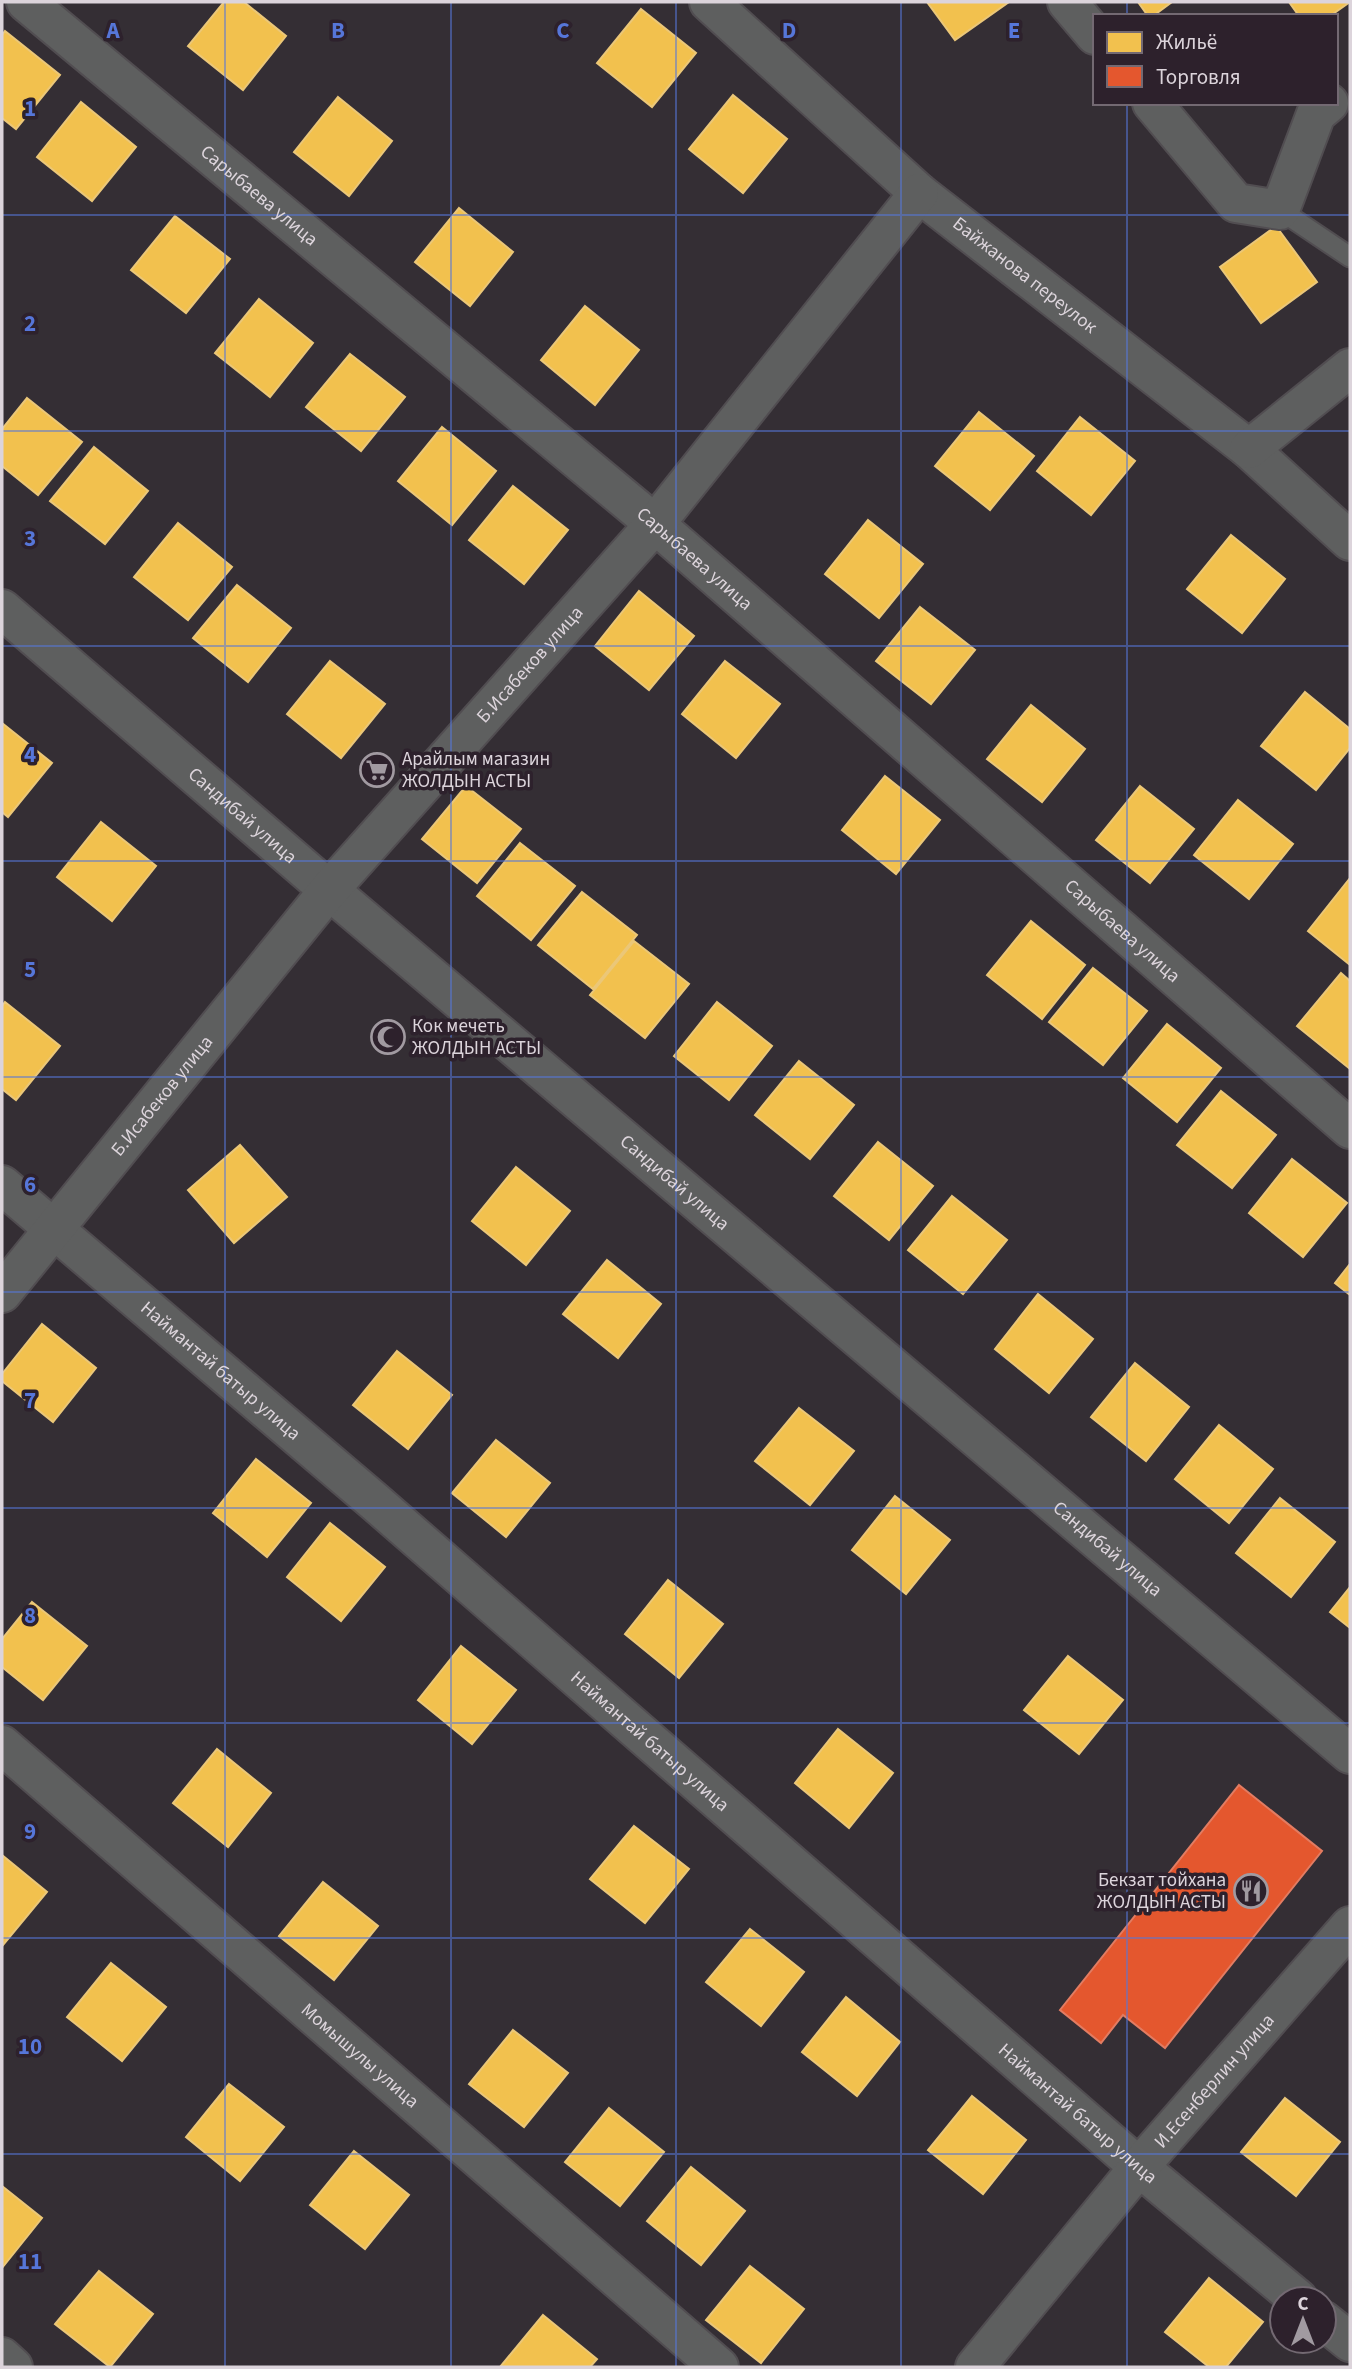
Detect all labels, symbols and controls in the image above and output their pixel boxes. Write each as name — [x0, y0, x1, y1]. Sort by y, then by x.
text: A — [105, 14, 120, 47]
text: B — [331, 14, 345, 47]
text: C — [556, 14, 570, 47]
text: D — [782, 14, 796, 47]
text: E — [1008, 14, 1020, 47]
legend — [1093, 14, 1338, 105]
text: Жильё — [1156, 27, 1217, 57]
text: Торговля — [1156, 62, 1241, 92]
text: 1 — [24, 92, 36, 125]
street label: Сарыбаева улица — [194, 139, 324, 252]
street label: Байжанова переулок — [947, 210, 1103, 340]
text: 2 — [24, 307, 36, 340]
street label: Сарыбаева улица — [631, 501, 759, 617]
text: 3 — [24, 522, 36, 555]
street label: Б.Исабеков улица — [470, 600, 589, 729]
text: 4 — [24, 738, 36, 771]
place label: Арайлым магазин ЖОЛДЫН АСТЫ — [402, 746, 550, 795]
supermarket icon: Арайлым магазин ЖОЛДЫН АСТЫ — [358, 751, 396, 789]
street label: Сандибай улица — [182, 761, 303, 870]
street label: Сарыбаева улица — [1058, 873, 1186, 989]
text: 5 — [24, 953, 36, 986]
place label: Кок мечеть ЖОЛДЫН АСТЫ — [412, 1013, 541, 1062]
mosque icon: Кок мечеть ЖОЛДЫН АСТЫ — [369, 1018, 407, 1056]
street label: Б.Исабеков улица — [105, 1029, 219, 1162]
street label: Сандибай улица — [614, 1128, 735, 1237]
text: 6 — [24, 1168, 36, 1201]
street label: Наймантай батыр улица — [135, 1295, 307, 1447]
text: 7 — [24, 1384, 36, 1417]
street label: Сандибай улица — [1047, 1495, 1168, 1603]
text: 8 — [24, 1599, 36, 1632]
street label: Наймантай батыр улица — [565, 1665, 735, 1818]
text: 9 — [24, 1815, 36, 1848]
place label: Бекзат тойхана ЖОЛДЫН АСТЫ — [1097, 1867, 1226, 1916]
restaurant icon: Бекзат тойхана ЖОЛДЫН АСТЫ — [1232, 1872, 1270, 1910]
street label: Момышулы улица — [295, 1997, 425, 2114]
street label: И.Есенберлин улица — [1148, 2008, 1281, 2154]
text: 10 — [18, 2030, 42, 2063]
street label: Наймантай батыр улица — [992, 2037, 1163, 2190]
text: 11 — [18, 2245, 42, 2278]
north arrow — [1268, 2285, 1338, 2355]
text: С — [1297, 2291, 1309, 2318]

